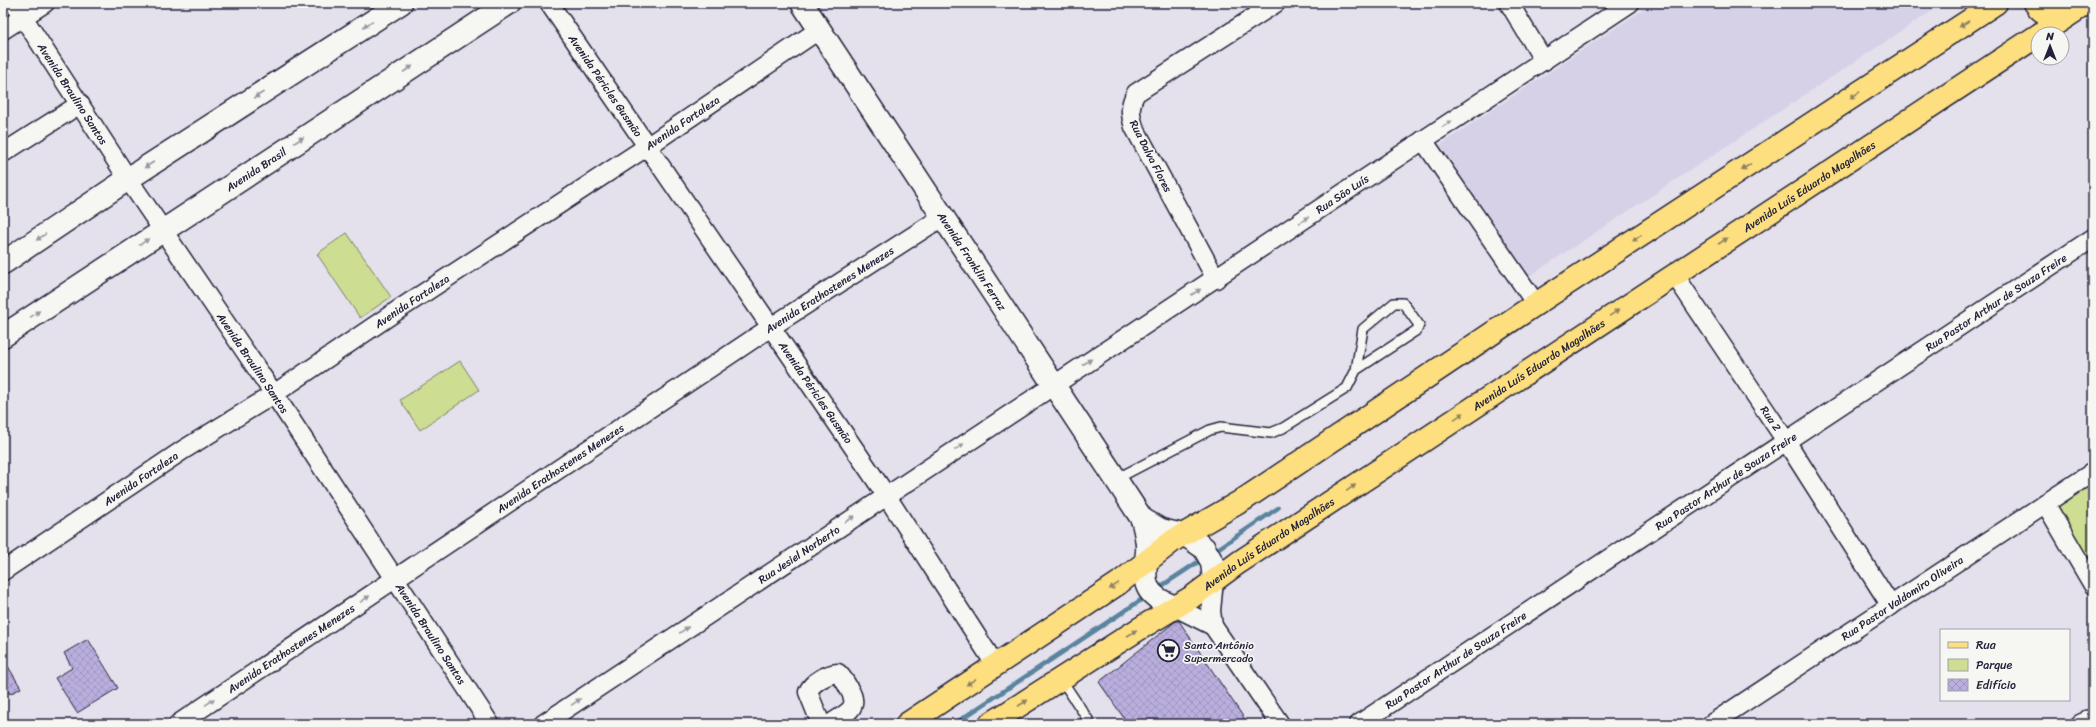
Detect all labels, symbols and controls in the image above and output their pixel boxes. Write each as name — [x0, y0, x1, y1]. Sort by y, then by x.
one-way arrow — [363, 20, 373, 28]
one-way arrow — [1958, 21, 1970, 28]
north arrow — [2030, 26, 2070, 66]
text: N — [2045, 27, 2054, 46]
street label: Avenida Péricles Gusmão — [563, 30, 647, 141]
street label: Avenida Braulino Santos — [32, 38, 113, 149]
one-way arrow — [403, 65, 413, 73]
one-way arrow — [253, 91, 265, 98]
street label: Avenida Fortaleza — [641, 91, 724, 156]
one-way arrow — [1849, 92, 1861, 99]
street label: Rua Dalva Flores — [1124, 117, 1177, 197]
one-way arrow — [1442, 121, 1453, 128]
street label: Avenida Luís Eduardo Magalhães — [1738, 135, 1881, 238]
one-way arrow — [294, 136, 304, 144]
street label: Avenida Brasil — [221, 142, 291, 197]
one-way arrow — [144, 161, 154, 169]
one-way arrow — [1740, 163, 1752, 170]
street label: Rua São Luís — [1312, 169, 1374, 219]
street label: Avenida Franklin Ferraz — [931, 207, 1012, 315]
one-way arrow — [1299, 216, 1309, 224]
one-way arrow — [36, 233, 46, 241]
one-way arrow — [1632, 234, 1642, 242]
one-way arrow — [1718, 237, 1728, 245]
one-way arrow — [138, 238, 149, 246]
street label: Avenida Erathostenes Menezes — [760, 241, 899, 339]
street label: Rua Pastor Arthur de Souza Freire — [1922, 248, 2071, 357]
street label: Avenida Fortaleza — [370, 269, 454, 334]
one-way arrow — [1190, 288, 1202, 295]
street label: Avenida Braulino Santos — [211, 308, 294, 418]
one-way arrow — [1609, 309, 1619, 317]
one-way arrow — [30, 310, 41, 318]
street label: Avenida Luís Eduardo Magalhães — [1468, 314, 1610, 417]
street label: Avenida Péricles Gusmão — [773, 337, 858, 448]
one-way arrow — [1081, 359, 1093, 366]
street label: Rua 2 — [1755, 402, 1786, 436]
one-way arrow — [1454, 412, 1464, 420]
street label: Avenida Erathostenes Menezes — [492, 418, 629, 519]
street label: Rua Pastor Arthur de Souza Freire — [1651, 427, 1801, 535]
one-way arrow — [953, 443, 964, 451]
street label: Avenida Fortaleza — [99, 446, 183, 511]
one-way arrow — [1345, 484, 1357, 491]
street label: Avenida Luís Eduardo Magalhães — [1198, 492, 1340, 597]
one-way arrow — [845, 516, 856, 523]
street label: Rua Jesiel Norberto — [754, 520, 844, 589]
street label: Rua Pastor Valdomiro Oliveira — [1837, 551, 1968, 646]
street label: Avenida Braulino Santos — [390, 579, 471, 689]
one-way arrow — [1109, 582, 1119, 590]
one-way arrow — [360, 595, 370, 603]
street label: Avenida Erathostenes Menezes — [223, 599, 360, 699]
street label: Rua Pastor Arthur de Souza Freire — [1381, 606, 1531, 714]
one-way arrow — [679, 626, 689, 634]
one-way arrow — [1127, 629, 1137, 637]
legend — [1940, 629, 2070, 701]
text: Rua — [1976, 634, 1997, 656]
place label: Santo Antônio Supermercado — [1184, 636, 1254, 668]
supermarket icon: Santo Antônio Supermercado — [1156, 638, 1182, 664]
text: Parque — [1976, 654, 2013, 676]
text: Edifício — [1976, 674, 2016, 696]
one-way arrow — [966, 678, 976, 686]
one-way arrow — [205, 698, 216, 706]
one-way arrow — [571, 698, 581, 706]
one-way arrow — [1017, 699, 1028, 707]

